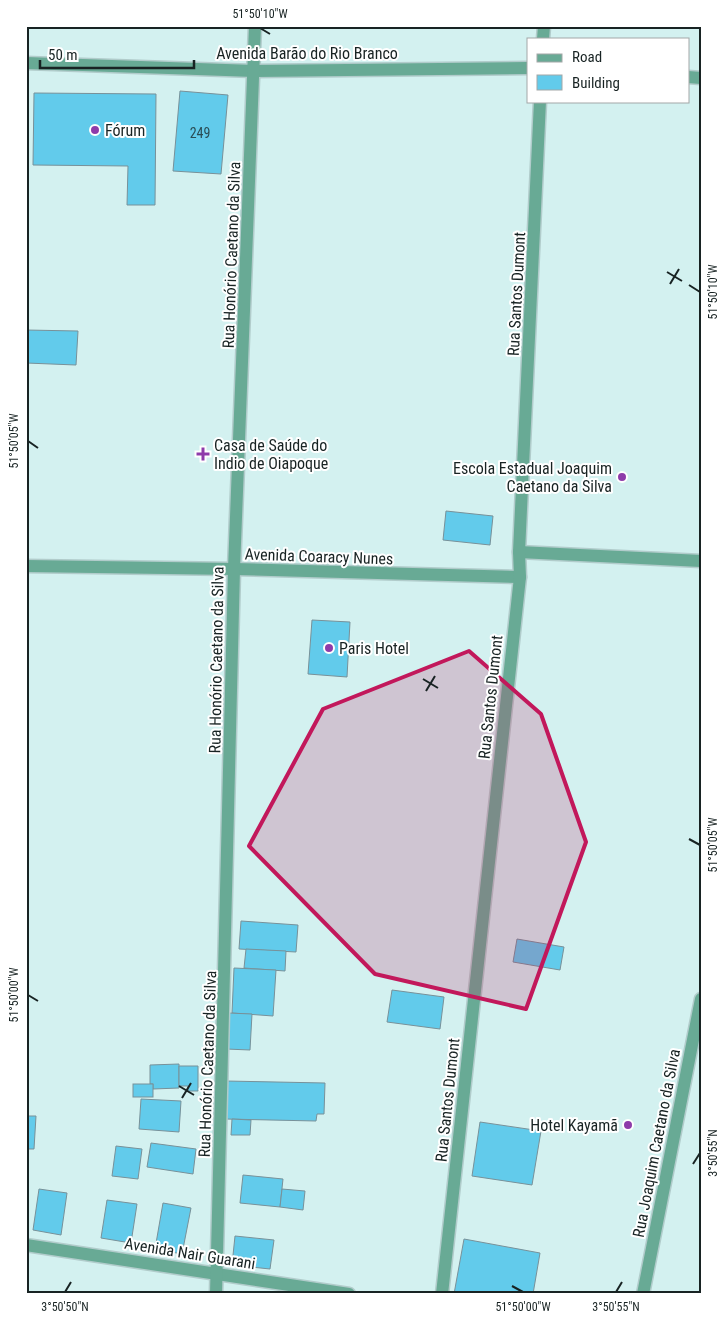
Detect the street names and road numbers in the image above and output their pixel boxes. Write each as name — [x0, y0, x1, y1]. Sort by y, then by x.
street label: Avenida Barão do Rio Branco — [216, 44, 398, 63]
street label: Rua Honório Caetano da Silva — [219, 161, 244, 349]
street label: Rua Santos Dumont — [504, 231, 529, 357]
street label: Avenida Coaracy Nunes — [244, 544, 394, 569]
street label: Rua Honório Caetano da Silva — [205, 566, 228, 754]
street label: Rua Santos Dumont — [475, 634, 506, 760]
street label: Rua Honório Caetano da Silva — [195, 970, 220, 1158]
street label: Rua Santos Dumont — [432, 1037, 463, 1163]
street label: Rua Joaquim Caetano da Silva — [629, 1047, 684, 1239]
street label: Avenida Nair Guarani — [123, 1234, 257, 1273]

